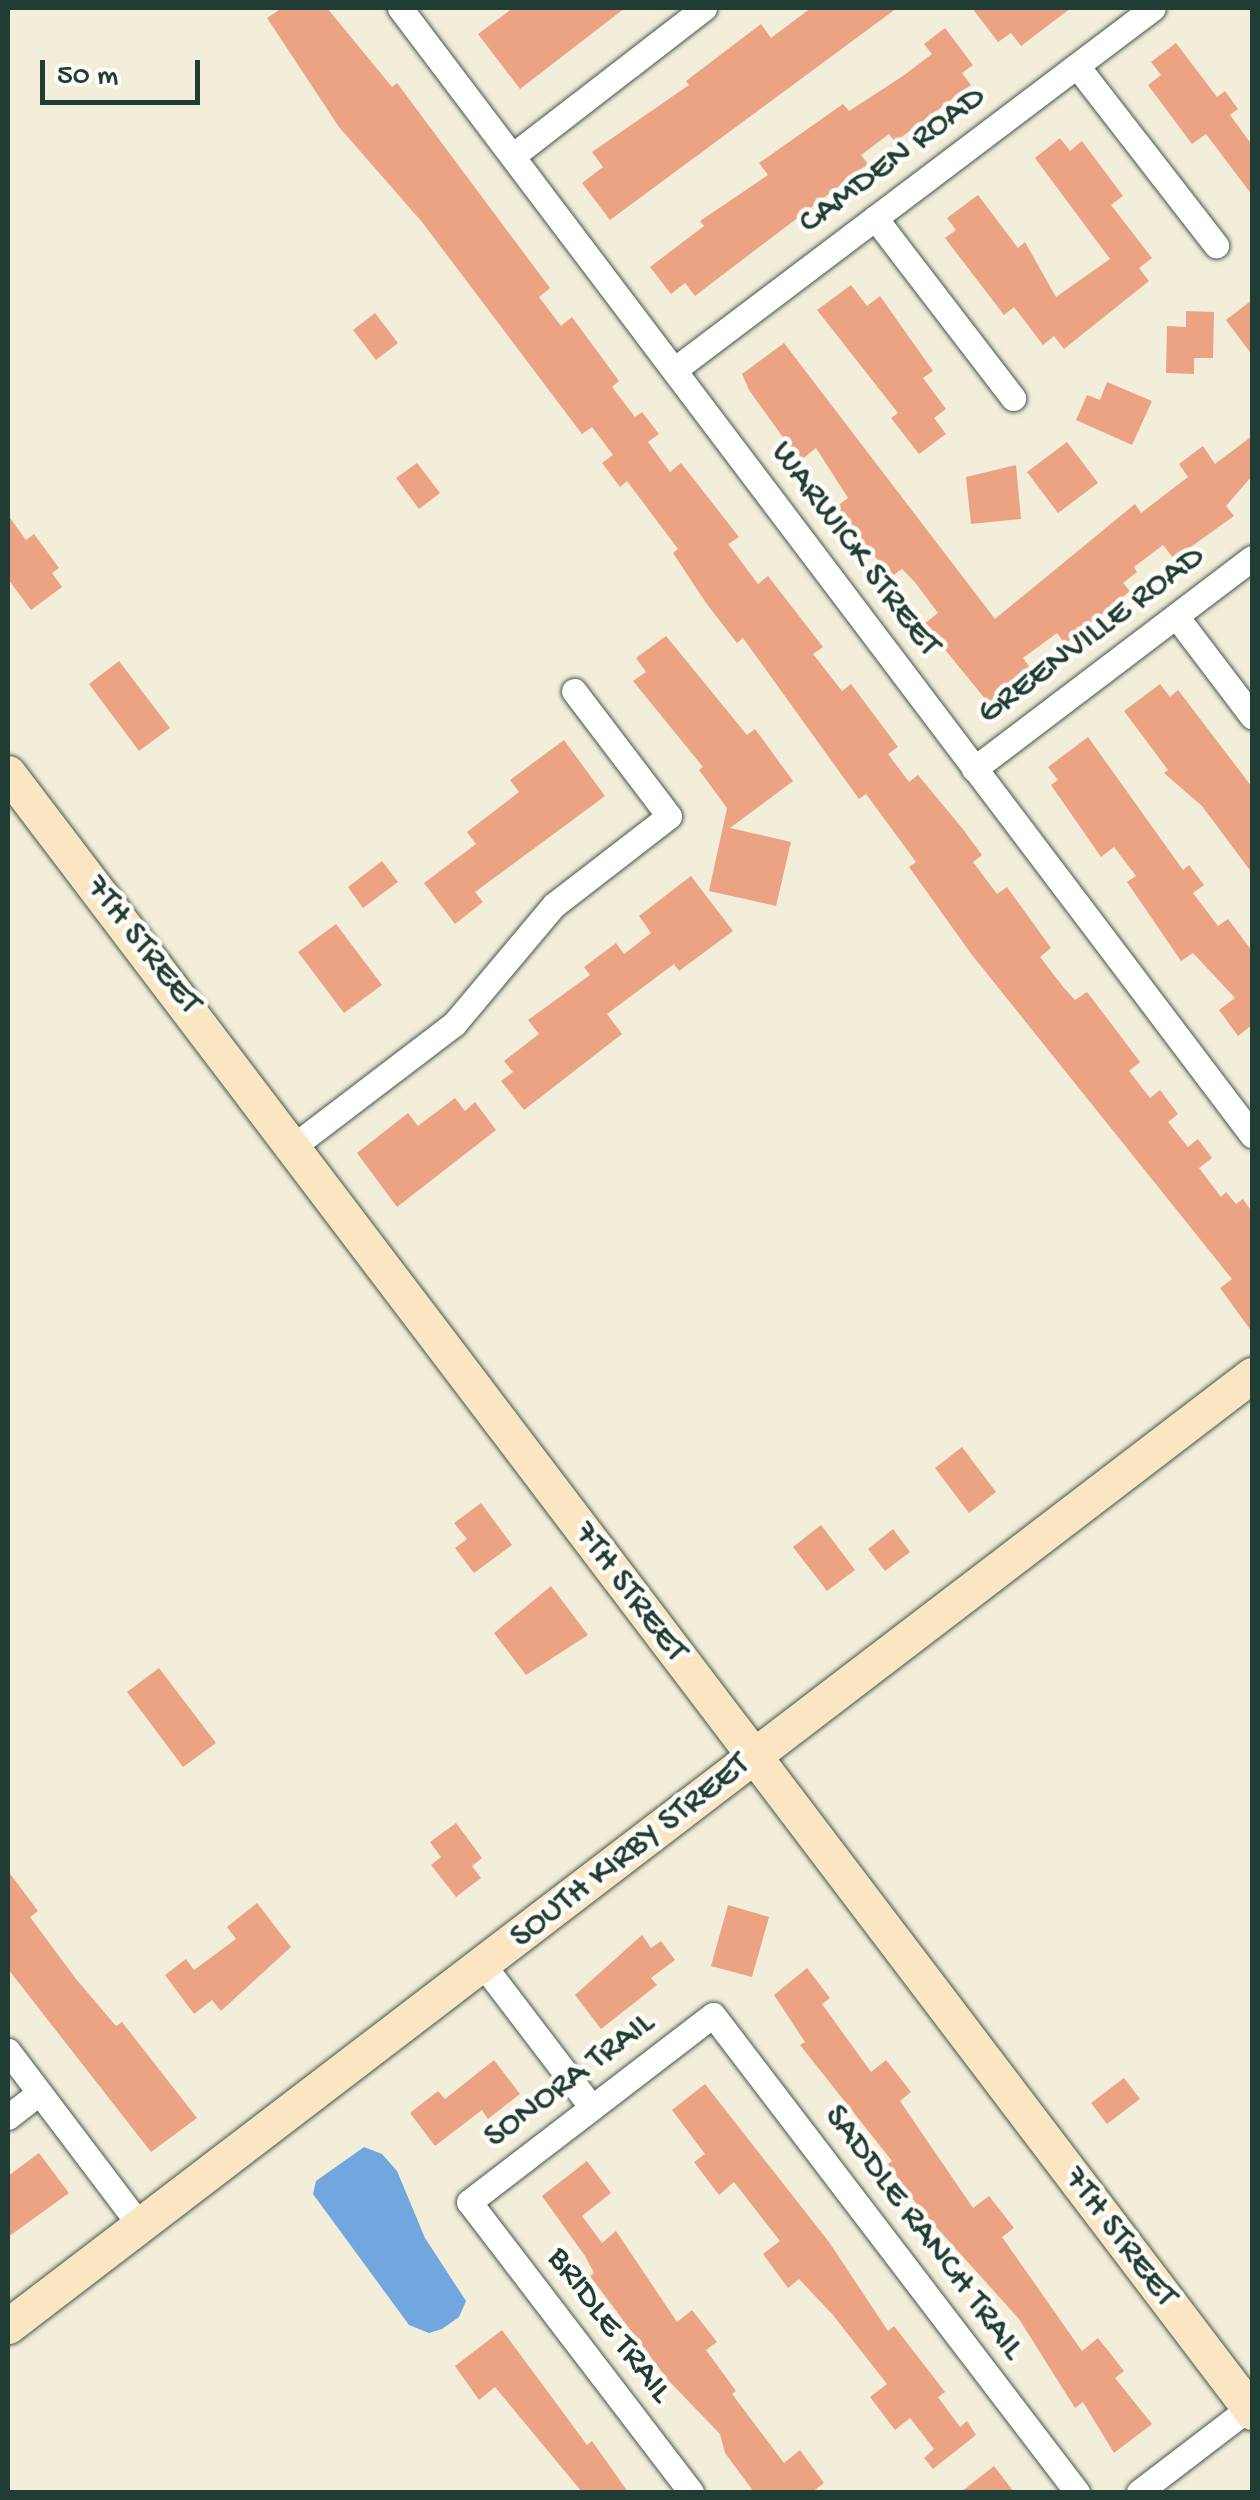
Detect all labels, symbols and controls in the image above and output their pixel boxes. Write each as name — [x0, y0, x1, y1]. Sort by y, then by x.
scale bar — [45, 40, 205, 102]
text: 50 m — [57, 60, 118, 95]
street label: CAMDEN ROAD — [792, 77, 994, 245]
street label: WARWICK STREET — [759, 434, 949, 666]
street label: GREENVILLE ROAD — [970, 537, 1214, 735]
street label: 7TH STREET — [75, 868, 209, 1024]
street label: 7TH STREET — [563, 1514, 695, 1672]
street label: SOUTH KIRBY STREET — [503, 1745, 759, 1959]
street label: SONORA TRAIL — [477, 2003, 663, 2159]
street label: SADDLE RANCH TRAIL — [813, 2097, 1033, 2369]
street label: 7TH STREET — [1053, 2159, 1185, 2317]
street label: BRIDLE TRAIL — [536, 2240, 680, 2412]

